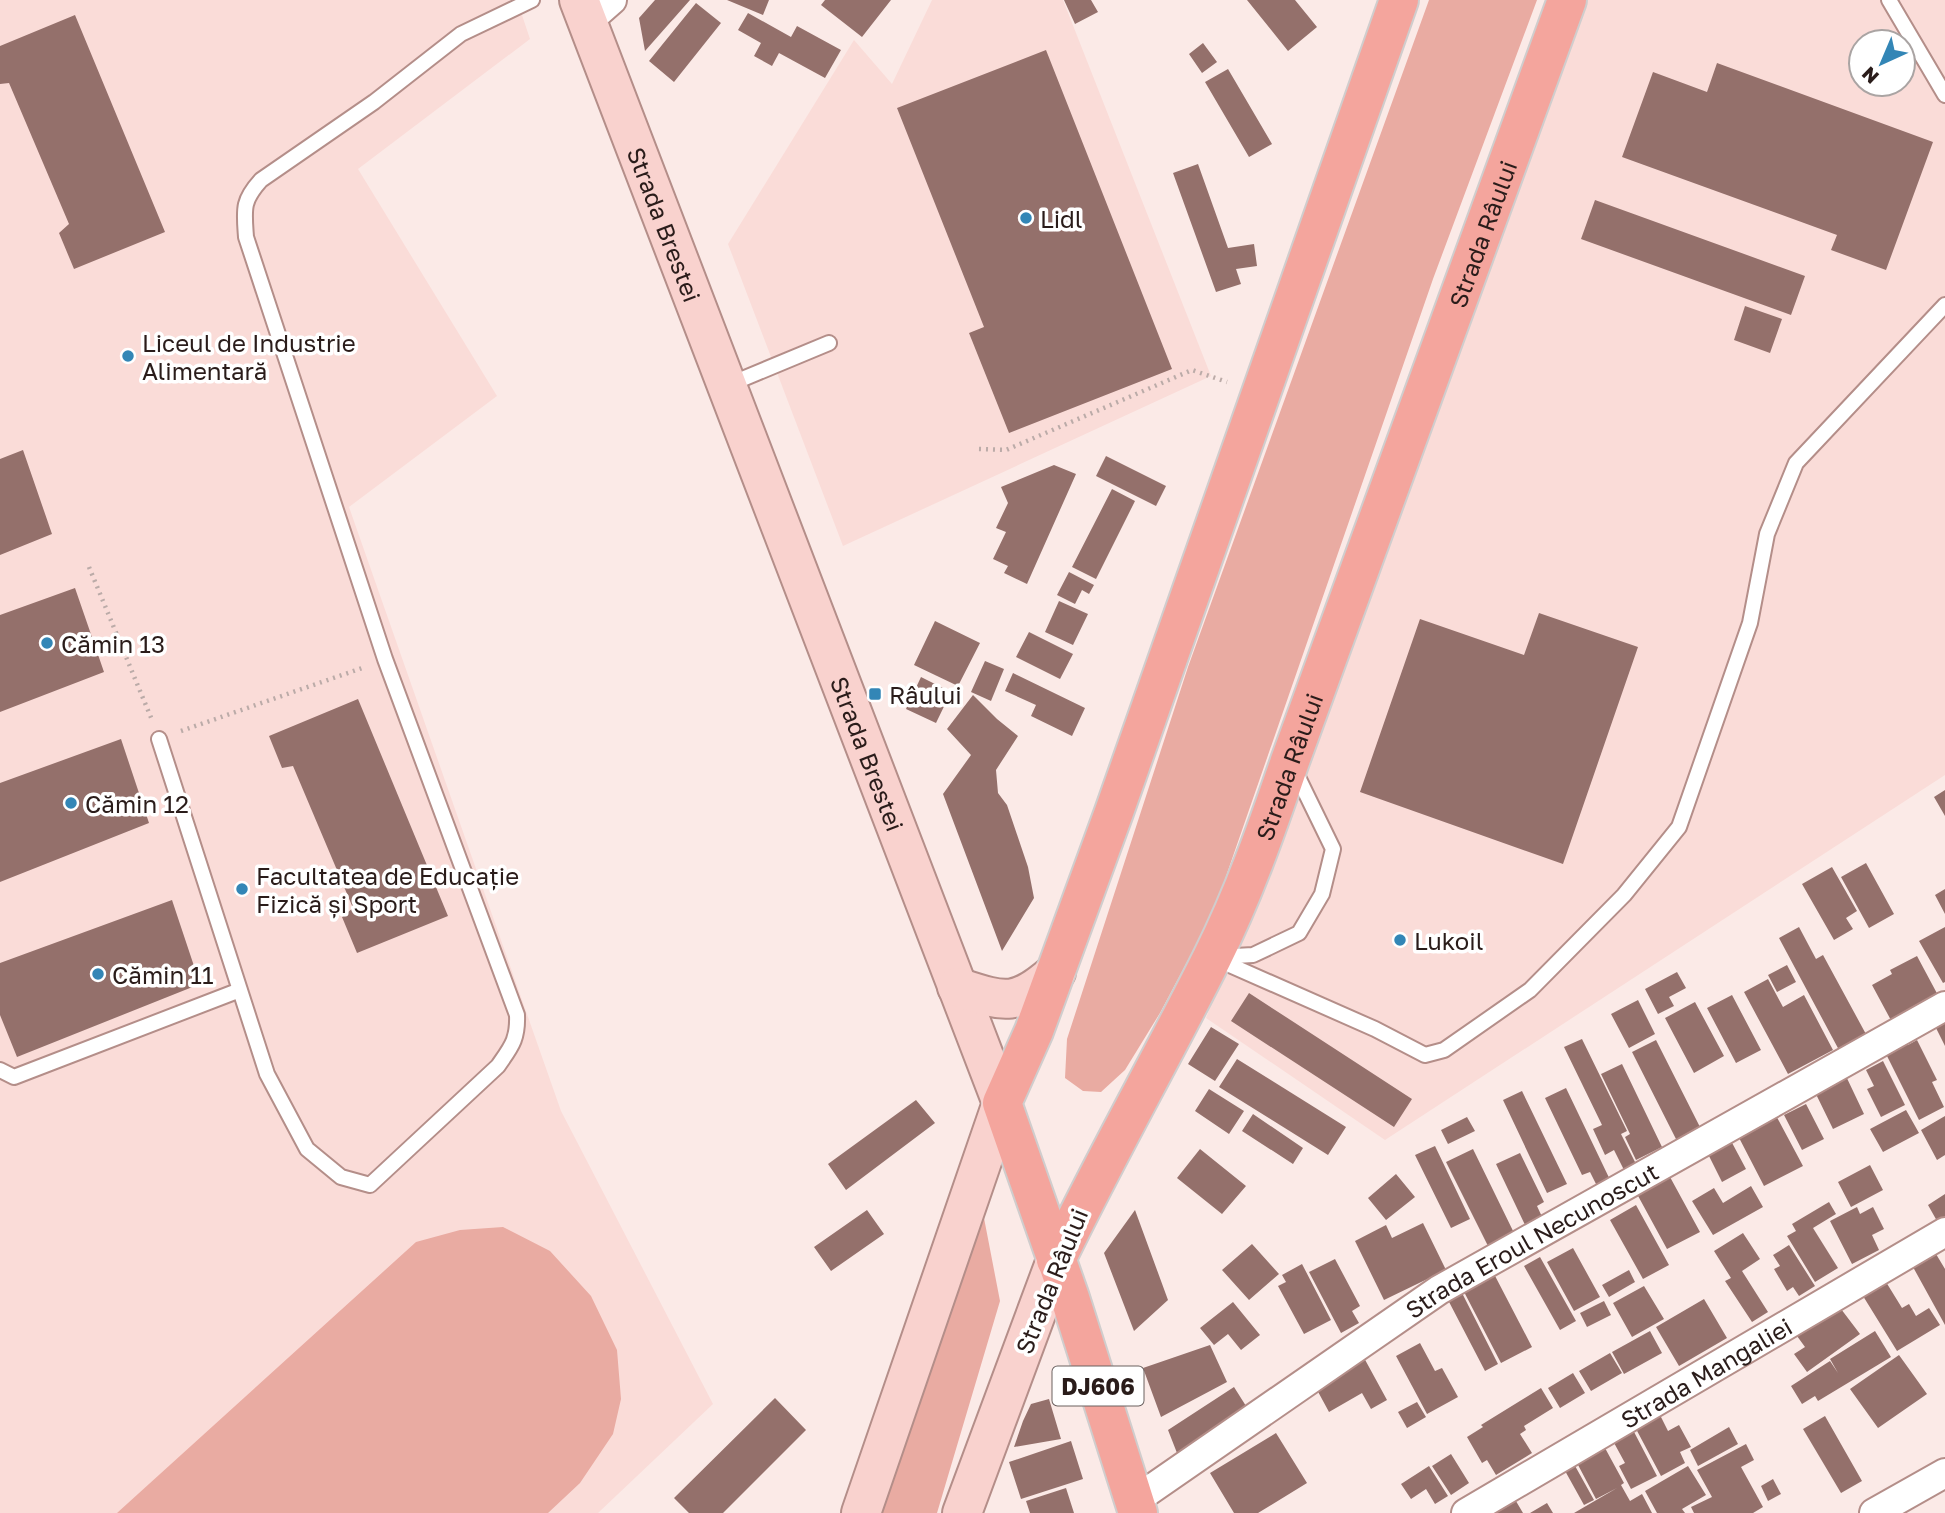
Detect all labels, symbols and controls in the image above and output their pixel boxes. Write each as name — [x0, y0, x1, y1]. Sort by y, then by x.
north arrow — [1847, 28, 1917, 98]
text: N — [1857, 62, 1883, 89]
street label: Strada Brestei — [622, 143, 708, 306]
street label: Strada Râului — [1442, 156, 1522, 311]
place label: Lidl — [1040, 204, 1083, 233]
marker: Lidl — [1018, 210, 1034, 226]
place label: Liceul de Industrie Alimentară — [142, 328, 356, 385]
marker: Liceul de Industrie Alimentară — [120, 348, 136, 364]
place label: Cămin 13 — [61, 629, 165, 658]
marker: Cămin 13 — [39, 635, 55, 651]
street label: Strada Brestei — [825, 672, 911, 835]
place label: Râului — [889, 680, 962, 709]
marker: Râului — [867, 686, 883, 702]
street label: Strada Râului — [1249, 689, 1328, 844]
place label: Cămin 12 — [85, 789, 189, 818]
marker: Cămin 12 — [63, 795, 79, 811]
place label: Facultatea de Educație Fizică și Sport — [256, 861, 519, 919]
marker: Facultatea de Educație Fizică și Sport — [234, 881, 250, 897]
place label: Lukoil — [1414, 926, 1483, 955]
marker: Lukoil — [1392, 932, 1408, 948]
place label: Cămin 11 — [112, 960, 214, 989]
marker: Cămin 11 — [90, 966, 106, 982]
street label: Strada Eroul Necunoscut — [1399, 1156, 1663, 1324]
street label: Strada Râului — [1009, 1204, 1093, 1358]
street label: Strada Mangaliei — [1615, 1311, 1796, 1434]
road number: DJ606 — [1052, 1366, 1144, 1406]

